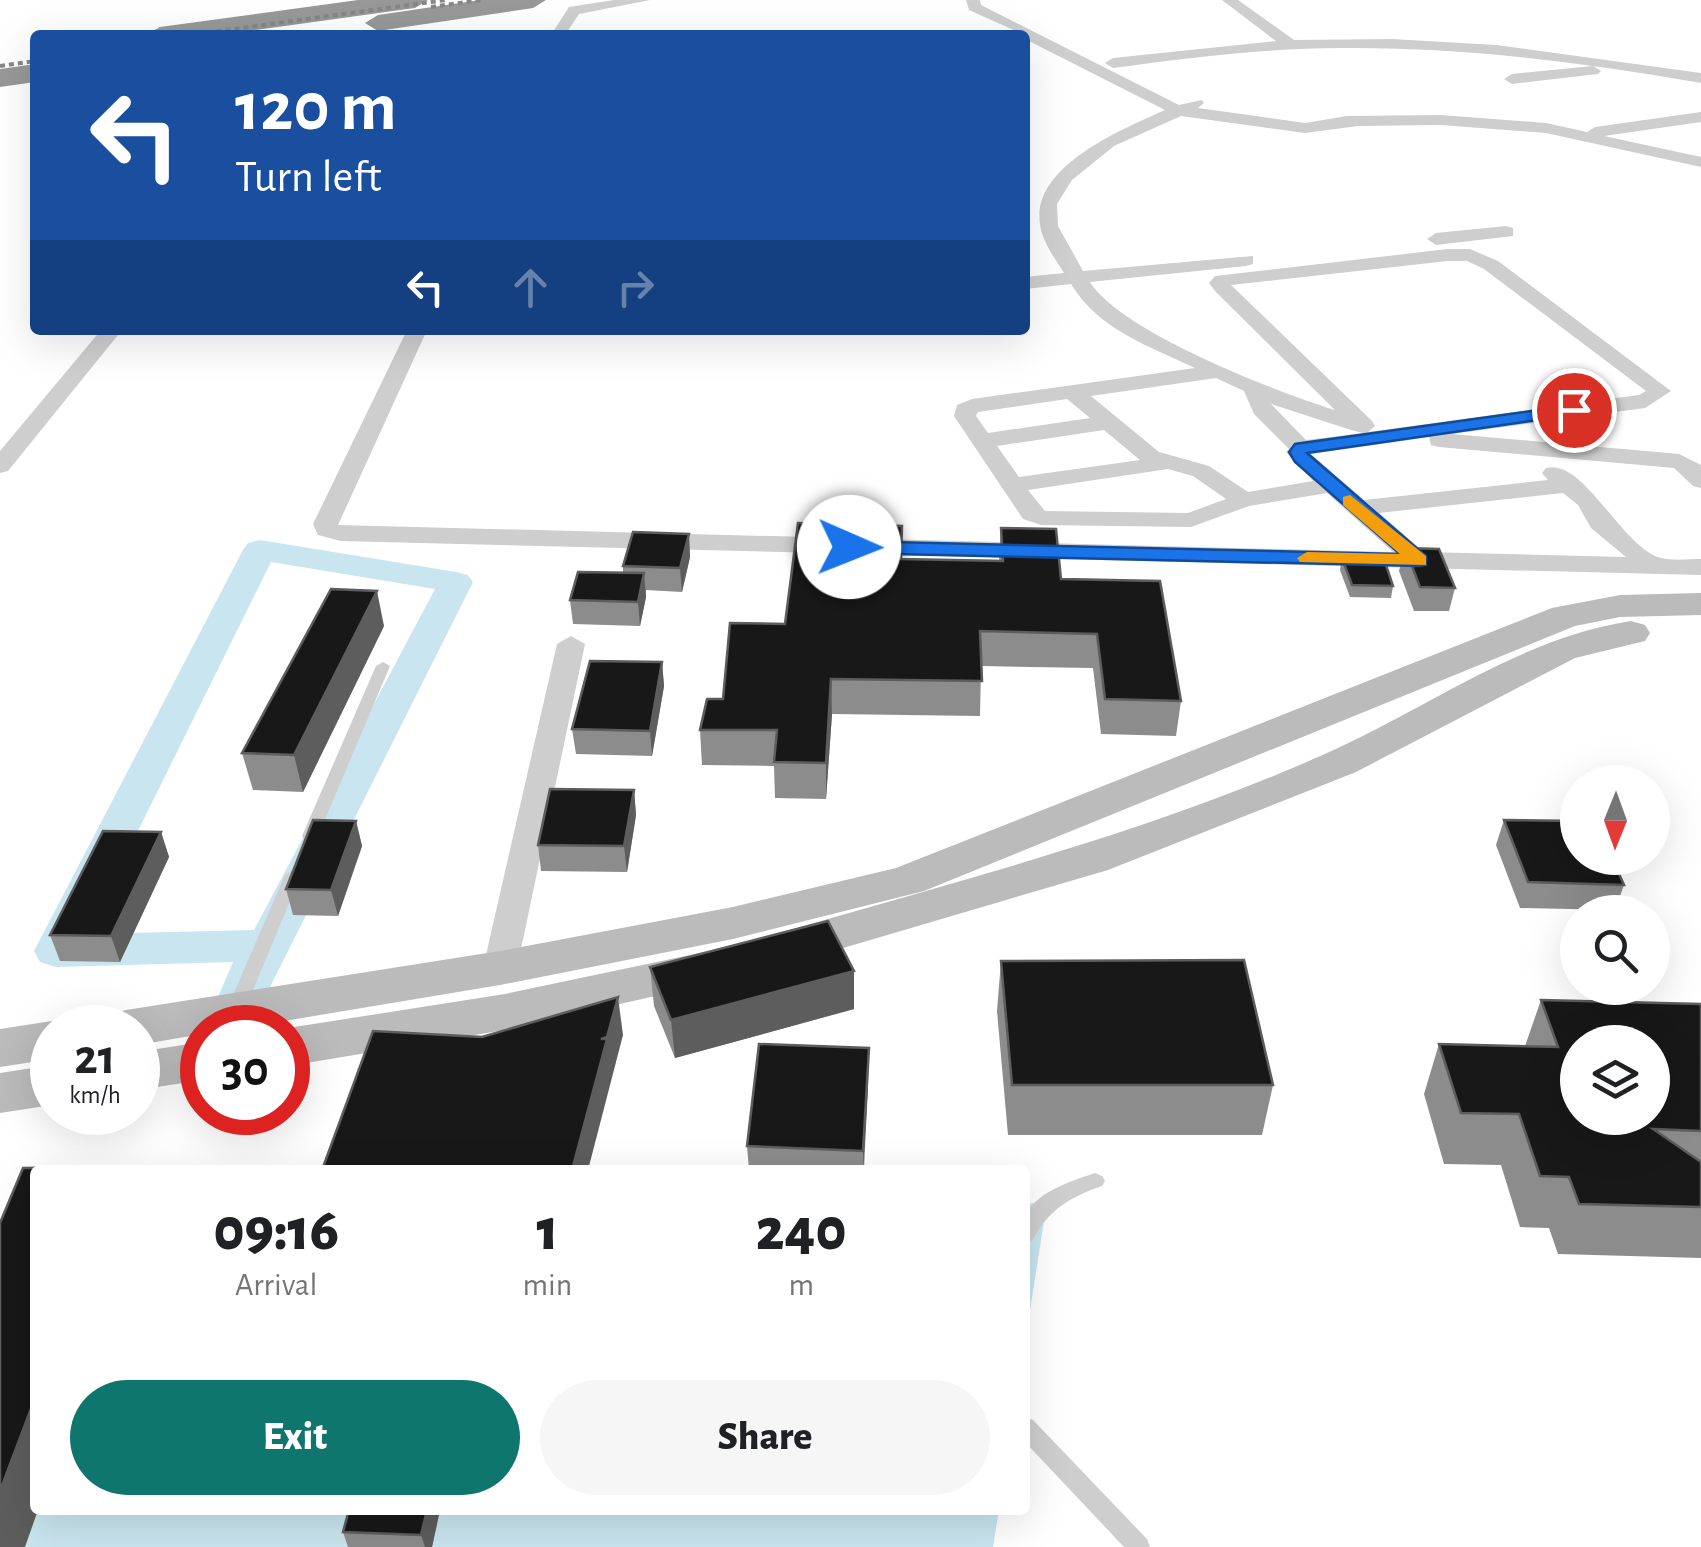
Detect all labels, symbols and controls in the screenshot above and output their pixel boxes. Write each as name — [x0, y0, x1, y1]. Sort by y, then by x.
icon: left — [70, 70, 200, 200]
text: 120 m — [235, 73, 397, 143]
text: Turn left — [235, 155, 382, 200]
icon: left — [398, 260, 453, 315]
icon: ahead — [503, 260, 558, 315]
icon: right — [608, 260, 663, 315]
pin — [1532, 368, 1617, 453]
icon: arrive — [1547, 383, 1602, 438]
position arrow — [797, 495, 901, 599]
north arrow — [1560, 765, 1670, 875]
map controls — [1560, 765, 1670, 1135]
button: search — [1560, 895, 1670, 1005]
speed limit sign: 30 — [180, 1005, 310, 1135]
button: layers — [1560, 1025, 1670, 1135]
text: 21 — [74, 1033, 116, 1083]
text: km/h — [69, 1083, 121, 1108]
text: 09:16 — [213, 1201, 339, 1261]
text: 1 — [536, 1201, 558, 1261]
text: 240 — [756, 1201, 847, 1261]
text: Arrival — [235, 1269, 317, 1301]
text: min — [523, 1269, 572, 1301]
text: m — [788, 1269, 814, 1301]
button: Exit — [70, 1380, 520, 1495]
button: Share — [540, 1380, 990, 1495]

